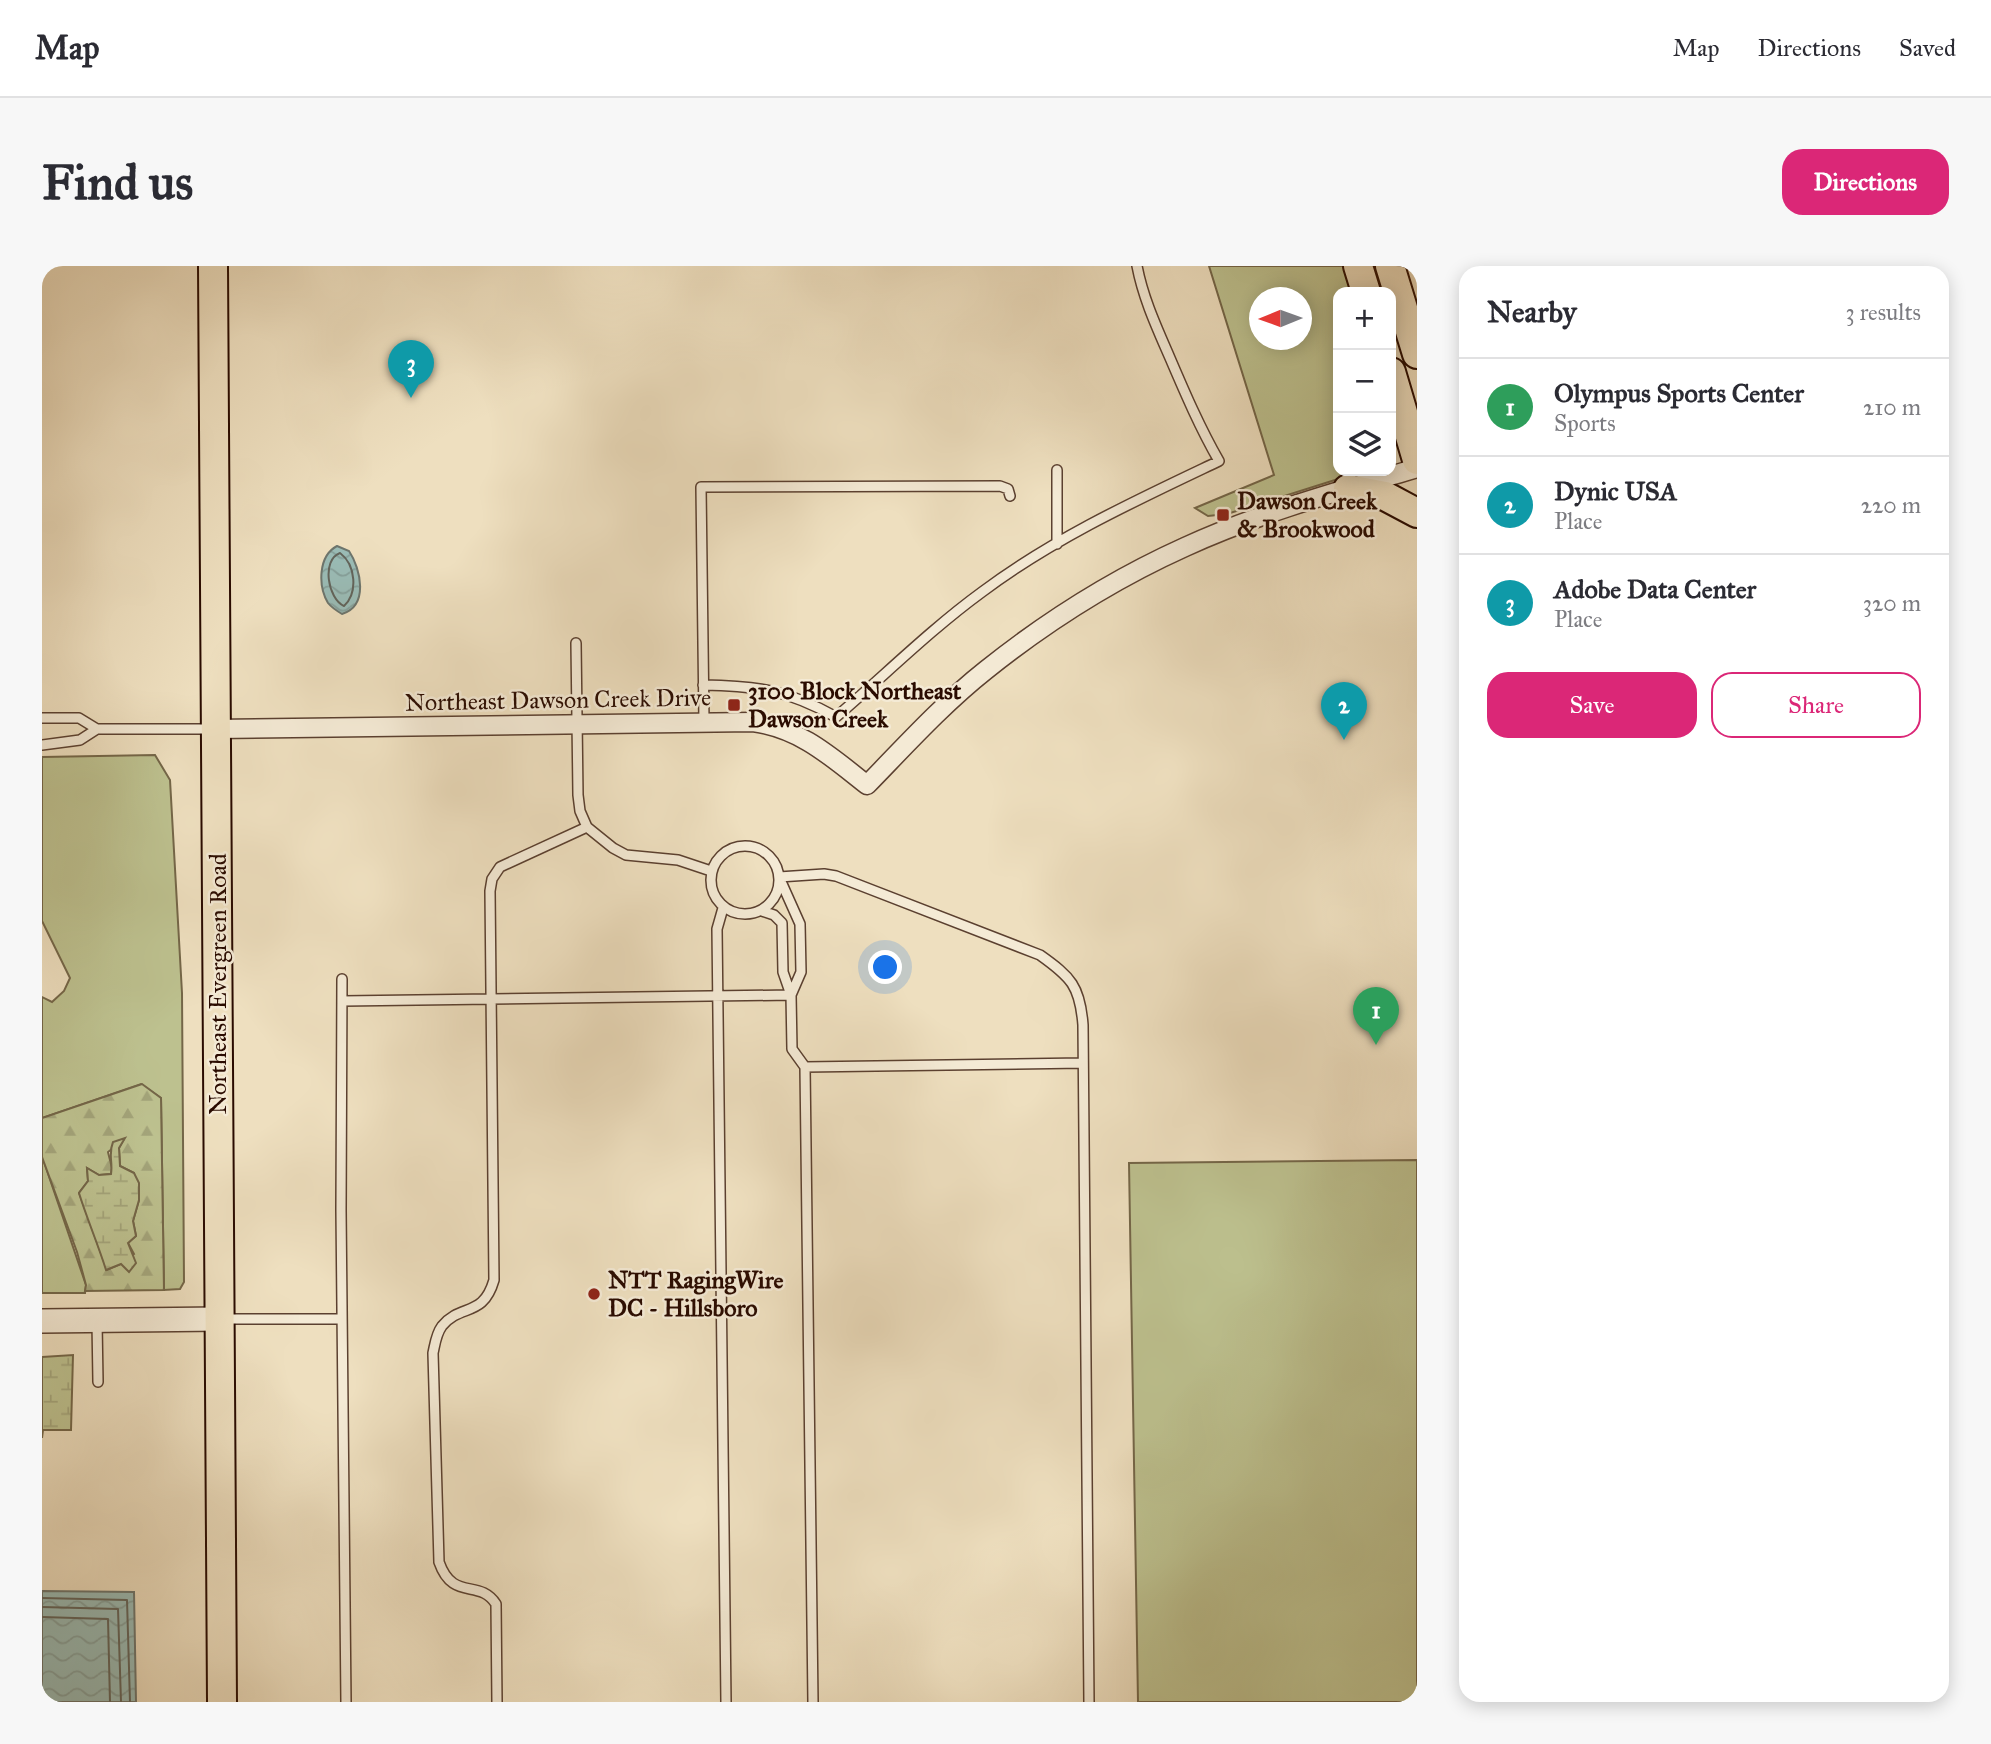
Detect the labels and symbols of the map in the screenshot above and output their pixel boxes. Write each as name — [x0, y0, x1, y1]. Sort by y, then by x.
north arrow — [1249, 287, 1312, 350]
pin: 3 — [388, 340, 434, 398]
place label: Dawson Creek & Brookwood — [1237, 486, 1378, 544]
marker: Dawson Creek & Brookwood — [1215, 507, 1231, 523]
place label: 3100 Block Northeast Dawson Creek — [748, 676, 962, 734]
street label: Northeast Dawson Creek Drive — [405, 682, 711, 718]
pin: 2 — [1321, 682, 1367, 740]
marker: 3100 Block Northeast Dawson Creek — [726, 697, 742, 713]
street label: Northeast Evergreen Road — [203, 853, 233, 1115]
your location — [868, 950, 902, 984]
pin: 1 — [1353, 987, 1399, 1045]
place label: NTT RagingWire DC - Hillsboro — [608, 1265, 784, 1323]
marker: NTT RagingWire DC - Hillsboro — [586, 1286, 602, 1302]

